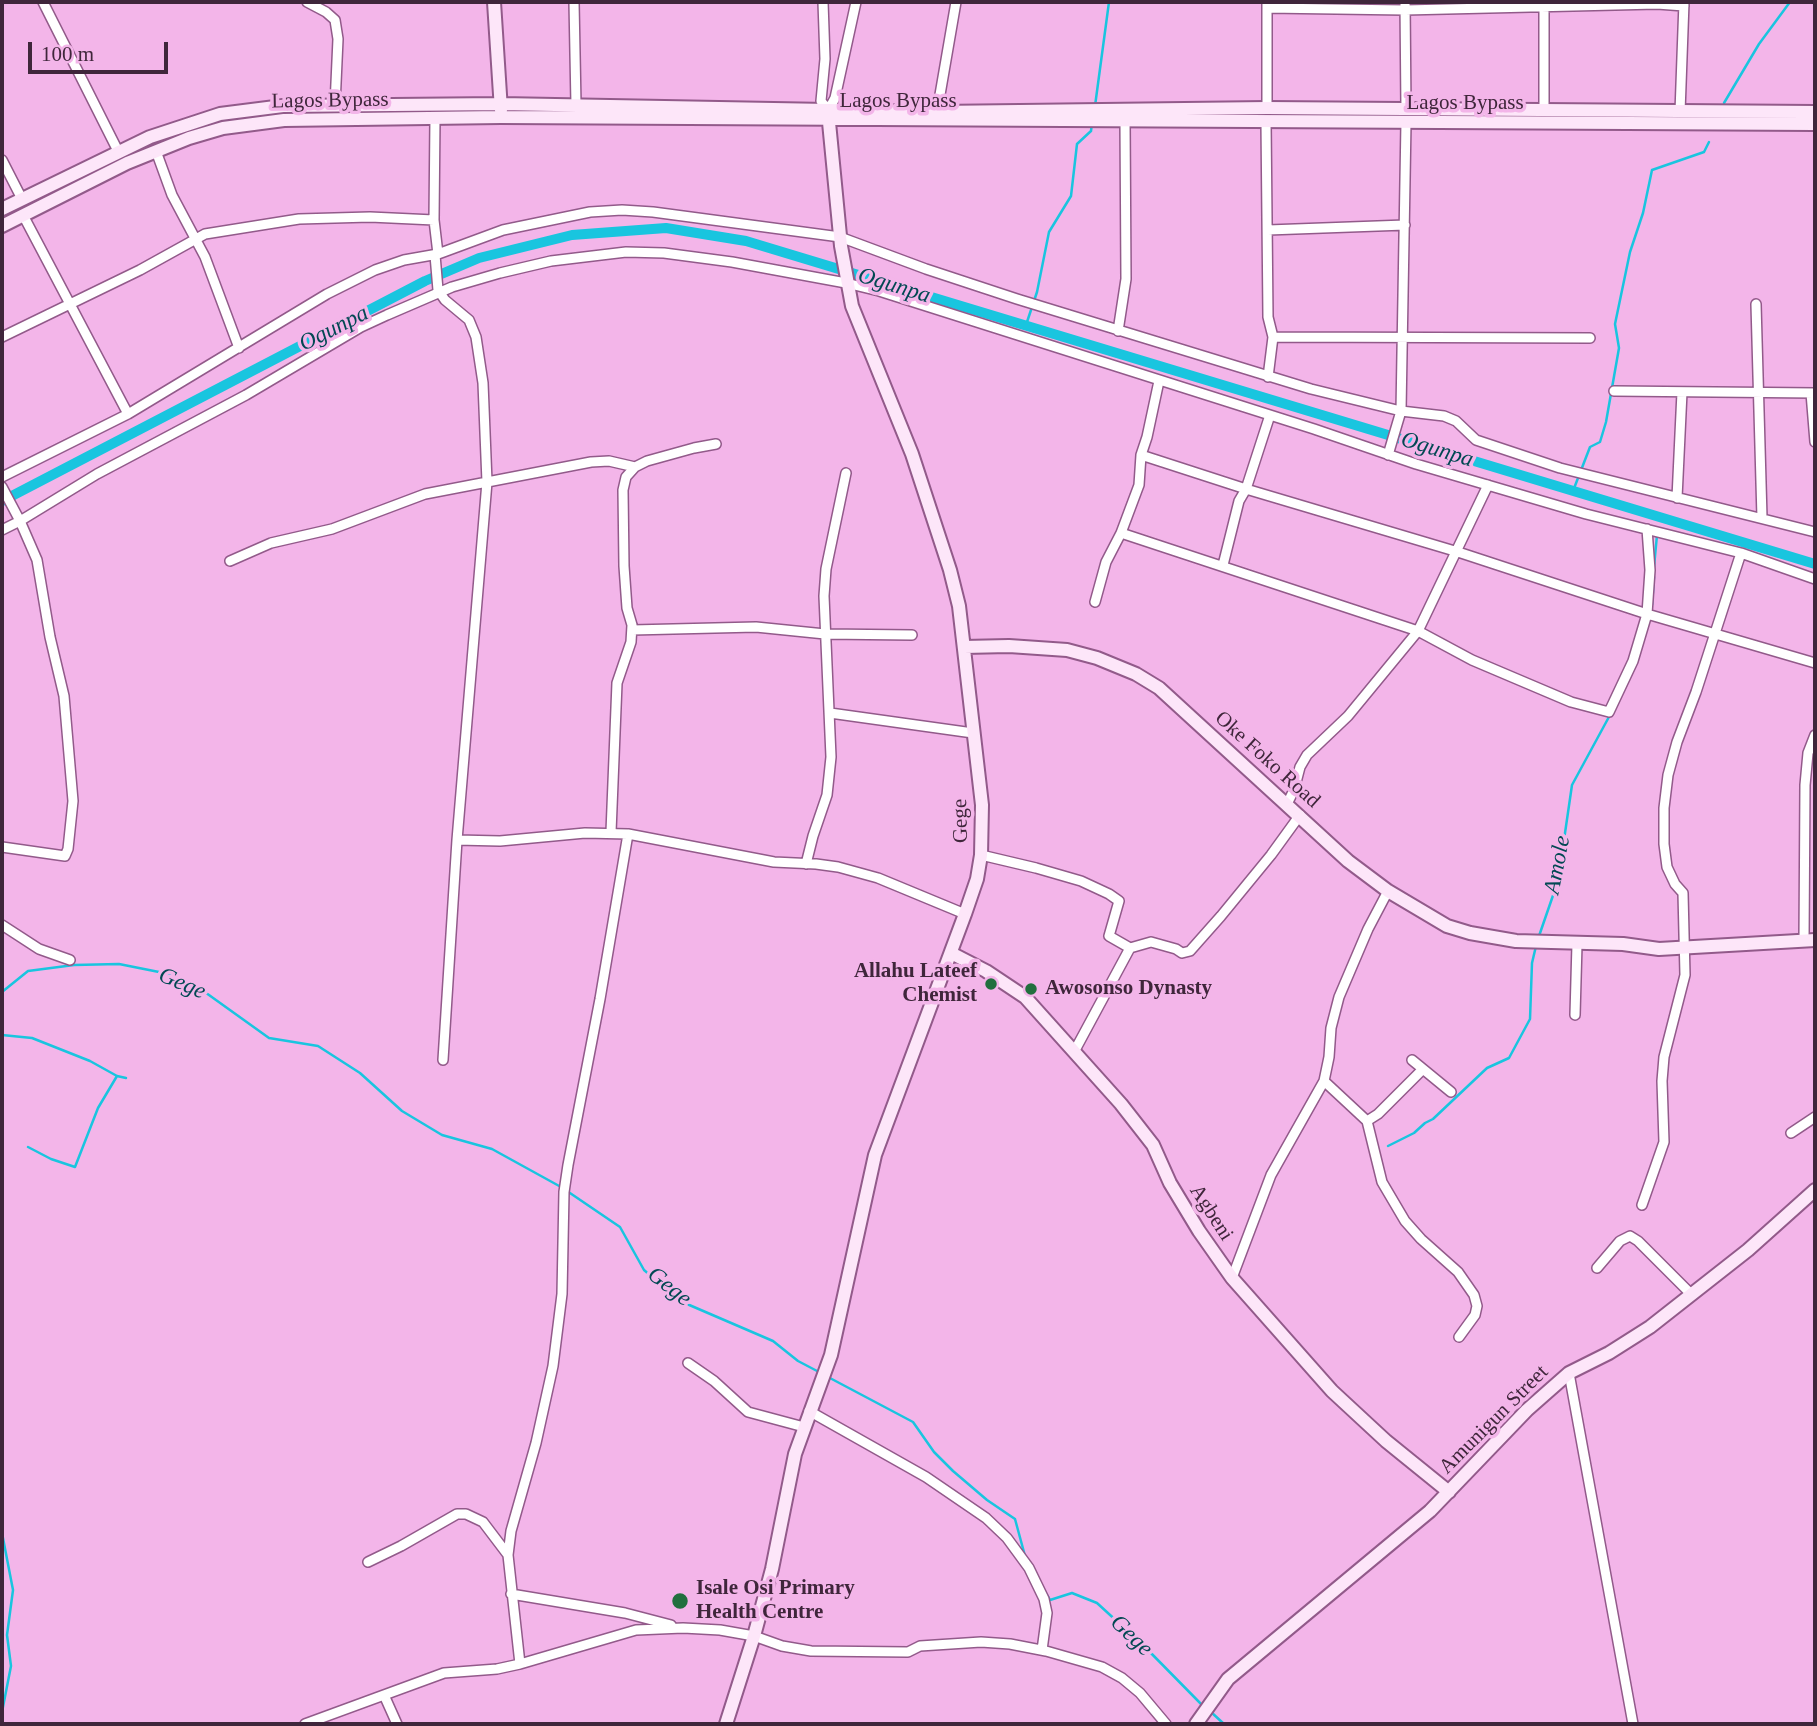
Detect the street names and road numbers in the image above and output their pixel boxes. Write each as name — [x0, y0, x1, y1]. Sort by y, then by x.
street label: Lagos Bypass — [271, 87, 389, 115]
street label: Lagos Bypass — [839, 88, 957, 114]
street label: Lagos Bypass — [1406, 90, 1524, 116]
street label: Oke Foko Road — [1209, 706, 1325, 814]
street label: Gege — [948, 799, 974, 843]
street label: Agbeni — [1184, 1180, 1238, 1246]
street label: Amunigun Street — [1434, 1360, 1554, 1480]

